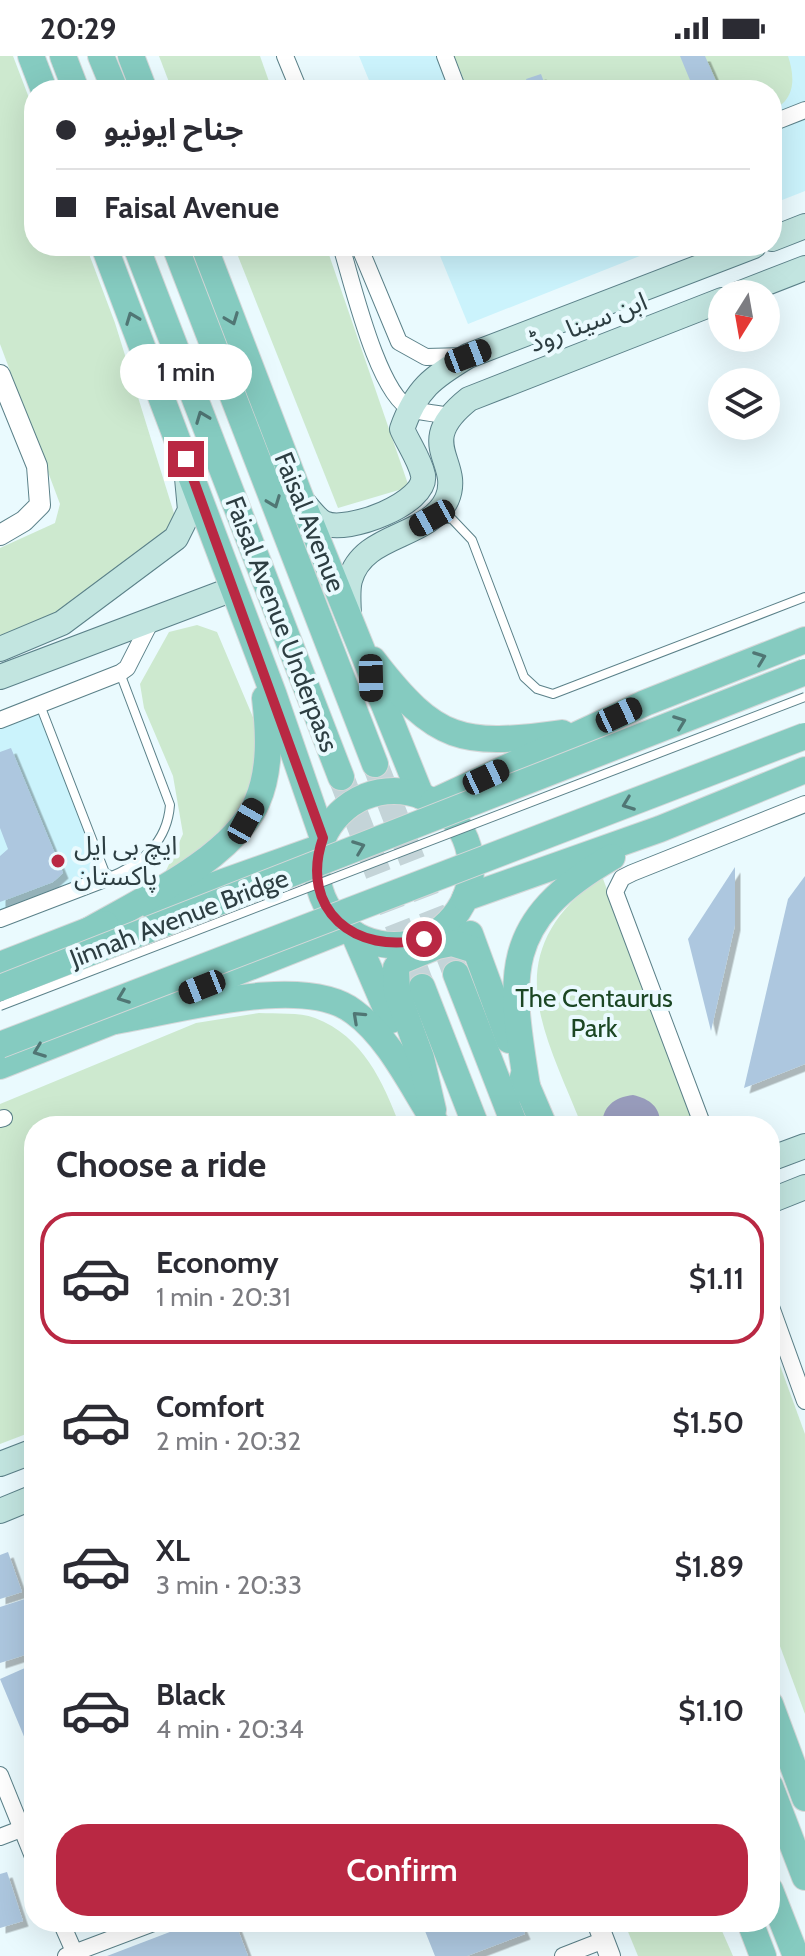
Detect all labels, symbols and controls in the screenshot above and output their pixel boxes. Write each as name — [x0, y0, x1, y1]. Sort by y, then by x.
text: 20:29 — [40, 10, 116, 47]
text: جناح ایونیو — [104, 111, 243, 148]
text: Faisal Avenue — [104, 189, 279, 226]
north arrow — [708, 280, 780, 352]
map controls — [708, 280, 780, 440]
street label: ابن سینا روڈ — [524, 285, 652, 359]
one-way arrow — [222, 311, 239, 325]
one-way arrow — [125, 312, 142, 326]
car — [441, 336, 495, 376]
callout: 1 min — [120, 343, 252, 399]
text: 1 min — [157, 356, 215, 388]
button: layers — [708, 368, 780, 440]
one-way arrow — [195, 411, 212, 425]
route end — [168, 441, 204, 477]
street label: Faisal Avenue — [267, 447, 353, 597]
street label: Faisal Avenue Underpass — [218, 492, 346, 756]
one-way arrow — [264, 494, 281, 508]
car — [405, 496, 459, 540]
one-way arrow — [753, 651, 767, 668]
car — [359, 654, 383, 702]
car — [592, 694, 646, 736]
one-way arrow — [672, 715, 686, 732]
car — [459, 756, 513, 798]
car — [224, 794, 268, 848]
one-way arrow — [622, 794, 636, 811]
place label: ایچ بی ایل پاکستان — [74, 830, 177, 893]
one-way arrow — [351, 840, 365, 857]
marker: ایچ بی ایل پاکستان — [49, 852, 67, 870]
street label: Jinnah Avenue Bridge — [64, 862, 293, 975]
route start — [406, 921, 442, 957]
car — [175, 967, 229, 1007]
park label: The Centaurus Park — [515, 982, 673, 1044]
one-way arrow — [117, 987, 131, 1004]
one-way arrow — [353, 1013, 368, 1027]
one-way arrow — [33, 1041, 47, 1058]
text: Choose a ride — [56, 1142, 266, 1186]
icon: car — [60, 1242, 132, 1314]
text: Economy — [156, 1244, 279, 1281]
text: $1.11 — [689, 1260, 744, 1297]
text: 1 min · 20:31 — [156, 1281, 291, 1313]
icon: car — [60, 1386, 132, 1458]
text: Comfort — [156, 1388, 264, 1425]
text: $1.50 — [672, 1404, 744, 1441]
text: 2 min · 20:32 — [156, 1425, 301, 1457]
icon: car — [60, 1530, 132, 1602]
text: XL — [156, 1532, 190, 1569]
text: $1.89 — [674, 1548, 744, 1585]
text: 3 min · 20:33 — [156, 1569, 302, 1601]
icon: car — [60, 1674, 132, 1746]
text: Black — [156, 1676, 226, 1713]
text: $1.10 — [678, 1692, 744, 1729]
text: 4 min · 20:34 — [156, 1713, 304, 1745]
button: Confirm — [56, 1824, 748, 1916]

